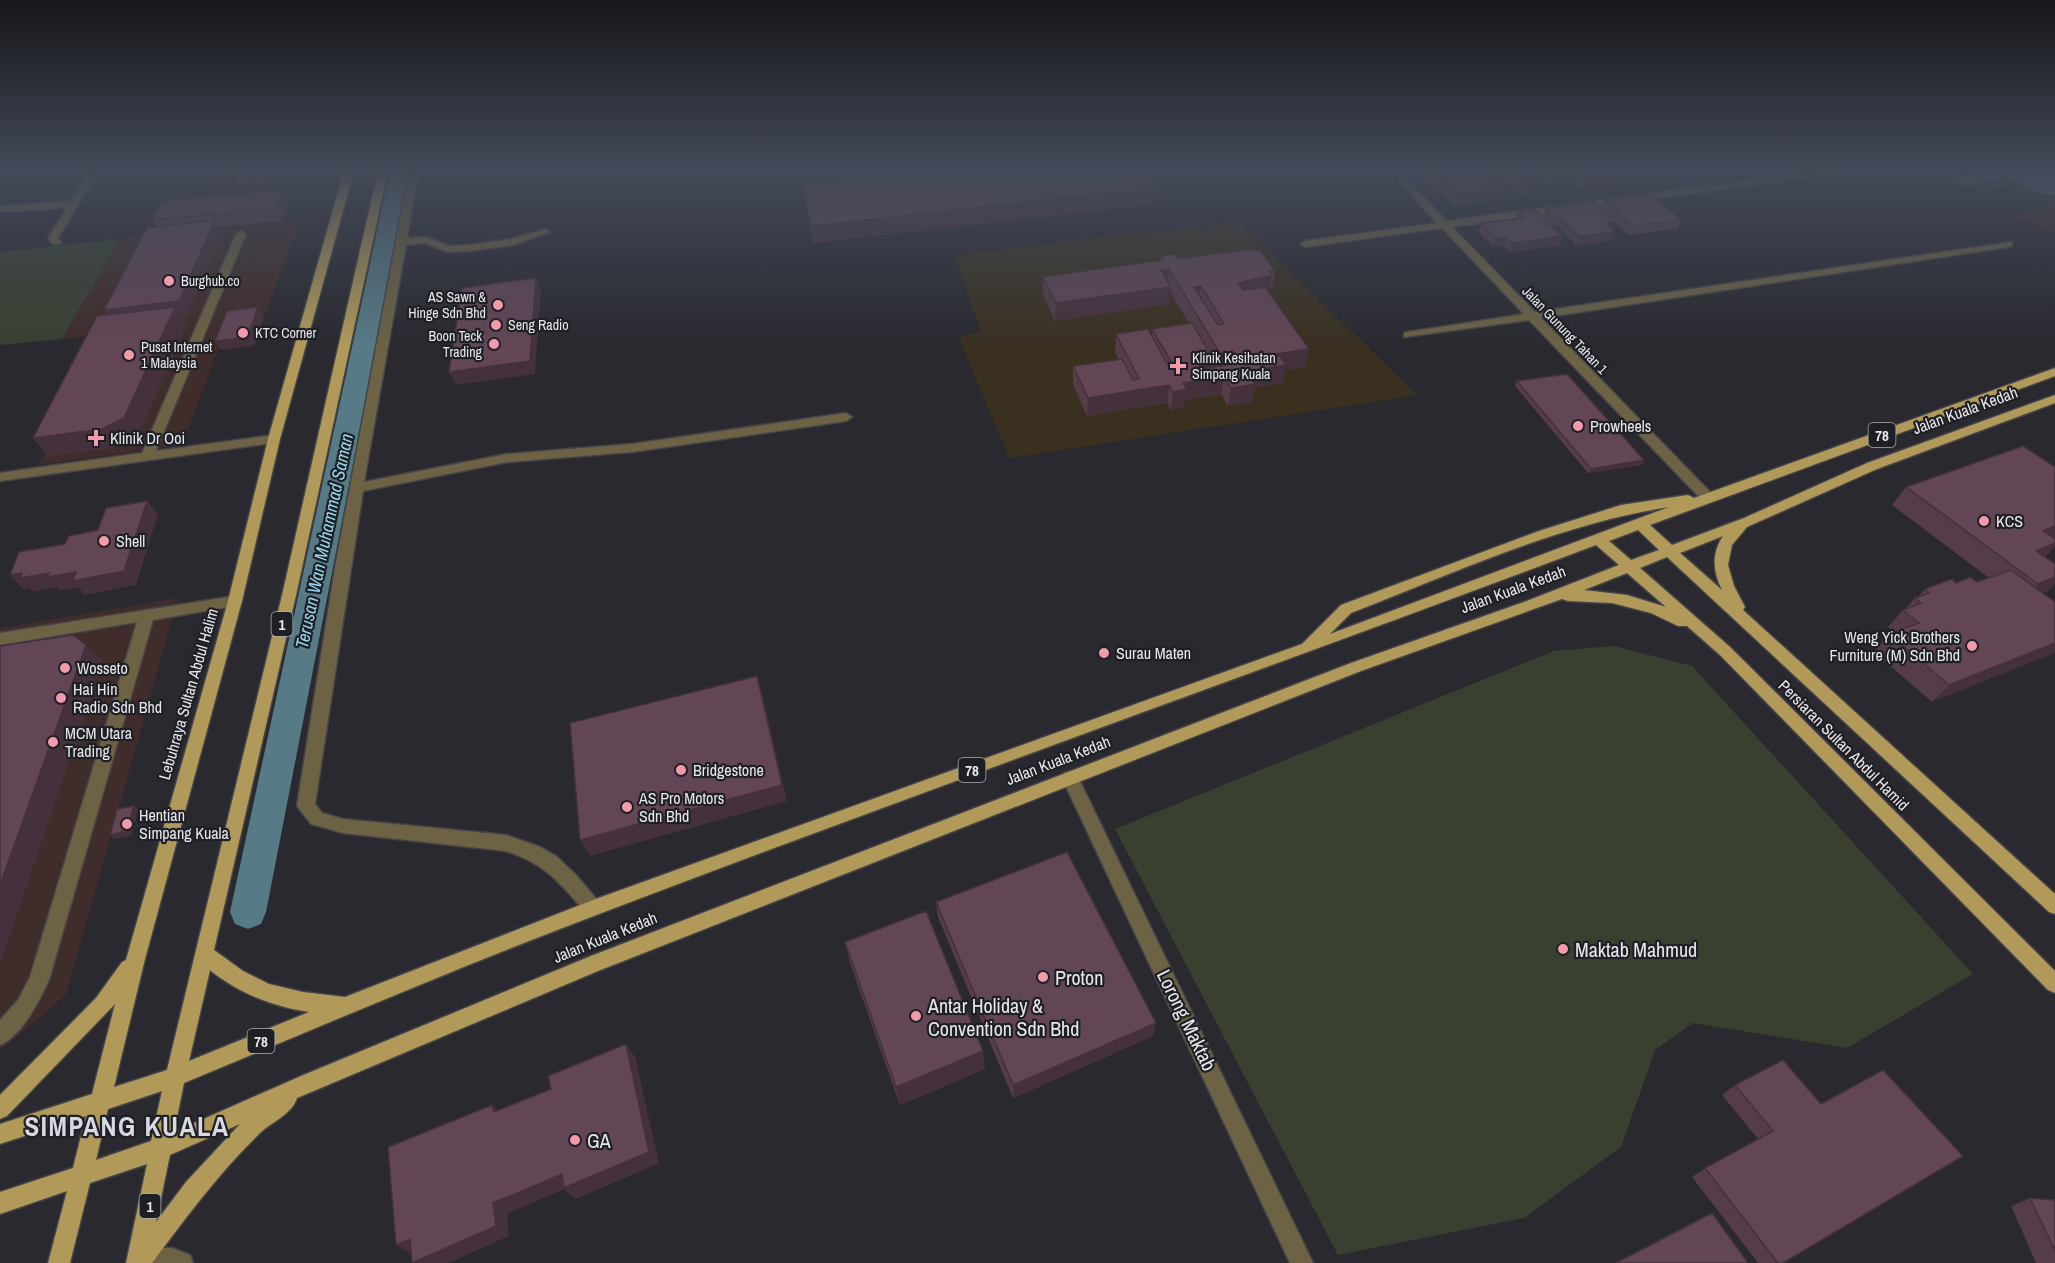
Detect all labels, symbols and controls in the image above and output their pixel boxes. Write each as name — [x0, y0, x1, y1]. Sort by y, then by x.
place label: Burghub.co — [181, 272, 240, 290]
marker: Burghub.co — [162, 274, 176, 288]
street label: Jalan Gunung Tahan 1 — [1518, 282, 1612, 378]
place label: AS Sawn & Hinge Sdn Bhd — [408, 288, 486, 322]
marker: AS Sawn & Hinge Sdn Bhd — [491, 298, 505, 312]
place label: Seng Radio — [508, 316, 569, 334]
marker: Seng Radio — [489, 318, 503, 332]
place label: KTC Corner — [255, 324, 316, 342]
marker: KTC Corner — [236, 326, 250, 340]
place label: Boon Teck Trading — [429, 327, 483, 361]
marker: Boon Teck Trading — [487, 337, 501, 351]
place label: Pusat Internet 1 Malaysia — [141, 338, 212, 372]
marker: Pusat Internet 1 Malaysia — [122, 348, 136, 362]
place label: Klinik Kesihatan Simpang Kuala — [1192, 349, 1276, 383]
marker: Klinik Kesihatan Simpang Kuala — [1169, 357, 1187, 375]
street label: Jalan Kuala Kedah — [1909, 381, 2021, 439]
place label: Prowheels — [1590, 415, 1651, 437]
marker: Prowheels — [1571, 419, 1585, 433]
road number: 78 — [1868, 423, 1896, 447]
place label: Klinik Dr Ooi — [110, 427, 185, 449]
marker: Klinik Dr Ooi — [87, 429, 105, 447]
water label: Terusan Wan Muhammad Saman — [289, 431, 359, 651]
place label: KCS — [1996, 510, 2023, 532]
marker: KCS — [1977, 514, 1991, 528]
place label: Shell — [116, 530, 145, 552]
marker: Shell — [97, 534, 111, 548]
street label: Jalan Kuala Kedah — [1457, 560, 1569, 618]
street label: Lebuhraya Sultan Abdul Halim — [153, 606, 223, 782]
road number: 1 — [272, 612, 292, 636]
place label: Weng Yick Brothers Furniture (M) Sdn Bhd — [1829, 626, 1960, 666]
marker: Weng Yick Brothers Furniture (M) Sdn Bhd — [1965, 639, 1979, 653]
place label: Surau Maten — [1116, 642, 1191, 664]
marker: Surau Maten — [1097, 646, 1111, 660]
place label: Wosseto — [77, 657, 128, 679]
marker: Wosseto — [58, 661, 72, 675]
street label: Persiaran Sultan Abdul Hamid — [1774, 675, 1914, 815]
place label: Hai Hin Radio Sdn Bhd — [73, 678, 162, 718]
marker: Hai Hin Radio Sdn Bhd — [54, 691, 68, 705]
place label: MCM Utara Trading — [65, 722, 133, 762]
street label: Jalan Kuala Kedah — [1003, 730, 1113, 790]
marker: MCM Utara Trading — [46, 735, 60, 749]
road number: 78 — [958, 758, 986, 782]
place label: Bridgestone — [693, 759, 764, 781]
marker: Bridgestone — [674, 763, 688, 777]
place label: AS Pro Motors Sdn Bhd — [638, 787, 724, 827]
marker: AS Pro Motors Sdn Bhd — [620, 800, 634, 814]
place label: Hentian Simpang Kuala — [139, 804, 229, 844]
marker: Hentian Simpang Kuala — [120, 817, 134, 831]
street label: Jalan Kuala Kedah — [550, 906, 660, 968]
place label: Maktab Mahmud — [1575, 936, 1697, 963]
marker: Maktab Mahmud — [1556, 942, 1570, 956]
place label: Proton — [1055, 964, 1103, 991]
street label: Lorong Maktab — [1151, 965, 1223, 1075]
marker: Proton — [1036, 970, 1050, 984]
place label: Antar Holiday & Convention Sdn Bhd — [927, 992, 1079, 1042]
marker: Antar Holiday & Convention Sdn Bhd — [909, 1009, 923, 1023]
road number: 78 — [248, 1029, 274, 1053]
district label: SIMPANG KUALA — [25, 1108, 229, 1144]
place label: GA — [587, 1127, 611, 1154]
marker: GA — [568, 1133, 582, 1147]
road number: 1 — [140, 1194, 160, 1218]

